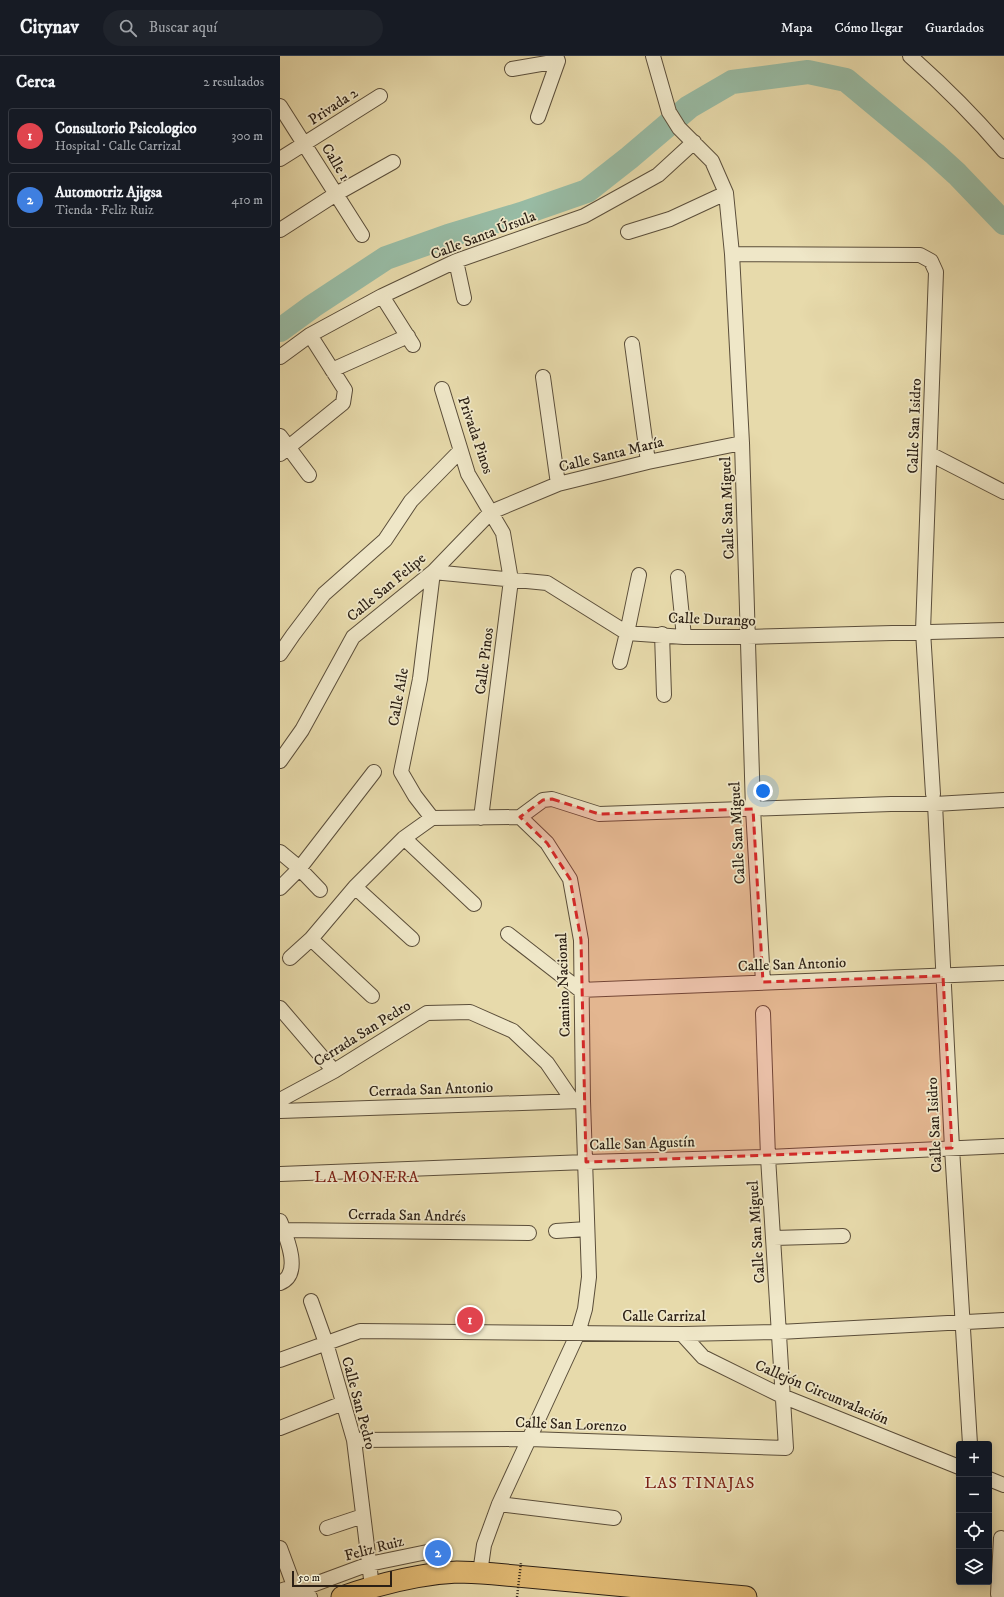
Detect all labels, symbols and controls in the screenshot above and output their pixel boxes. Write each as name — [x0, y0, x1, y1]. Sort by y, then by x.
search box — [103, 10, 383, 46]
text: Citynav — [20, 16, 79, 39]
icon: search — [117, 17, 139, 39]
text: Buscar aquí — [149, 18, 217, 37]
text: Mapa — [781, 19, 812, 37]
text: Cómo llegar — [834, 19, 903, 37]
text: Guardados — [925, 19, 984, 37]
text: Cerca — [16, 71, 55, 93]
text: 2 resultados — [203, 74, 264, 90]
street label: Privada 2 — [305, 83, 362, 130]
text: Consultorio Psicologico — [55, 119, 197, 138]
text: 1 — [28, 128, 32, 144]
text: 300 m — [232, 128, 263, 144]
text: Hospital · Calle Carrizal — [55, 138, 181, 154]
street label: Calle 1 — [317, 140, 354, 184]
text: Automotriz Ajigsa — [55, 183, 162, 202]
text: 2 — [27, 192, 33, 208]
text: 410 m — [231, 192, 263, 208]
text: Tienda · Feliz Ruiz — [55, 202, 154, 218]
street label: Calle Santa Úrsula — [428, 206, 539, 264]
street label: Calle San Isidro — [903, 378, 926, 474]
street label: Privada Pinos — [453, 394, 498, 476]
street label: Calle Santa María — [557, 432, 666, 477]
street label: Calle San Miguel — [716, 456, 739, 560]
street label: Calle San Felipe — [343, 549, 430, 626]
street label: Calle Durango — [668, 608, 756, 631]
street label: Calle Pinos — [471, 626, 498, 696]
street label: Calle Aile — [384, 666, 413, 728]
street label: Calle San Miguel — [725, 781, 750, 885]
your location — [753, 781, 773, 801]
street label: Camino Nacional — [552, 932, 575, 1038]
street label: Calle San Antonio — [738, 953, 847, 976]
street label: Cerrada San Pedro — [310, 996, 414, 1071]
street label: Calle San Isidro — [923, 1077, 946, 1173]
street label: Cerrada San Antonio — [368, 1078, 494, 1101]
street label: Calle San Agustín — [589, 1132, 695, 1155]
district label: LA MONERA — [314, 1167, 420, 1187]
street label: Calle San Miguel — [743, 1180, 770, 1284]
street label: Cerrada San Andrés — [348, 1205, 466, 1226]
pin: 1 — [457, 1305, 483, 1335]
street label: Calle Carrizal — [622, 1307, 706, 1326]
street label: Calle San Pedro — [337, 1355, 380, 1452]
street label: Callejón Circunvalación — [752, 1356, 892, 1429]
street label: Calle San Lorenzo — [515, 1413, 627, 1436]
map controls — [956, 1441, 992, 1585]
button: + — [956, 1441, 992, 1477]
district label: LAS TINAJAS — [645, 1473, 755, 1493]
button: − — [956, 1477, 992, 1513]
button: locate — [956, 1513, 992, 1549]
street label: Feliz Ruiz — [342, 1531, 406, 1566]
pin: 2 — [425, 1538, 451, 1568]
button: layers — [956, 1549, 992, 1585]
scale bar — [292, 1569, 392, 1588]
text: 50 m — [298, 1571, 320, 1585]

